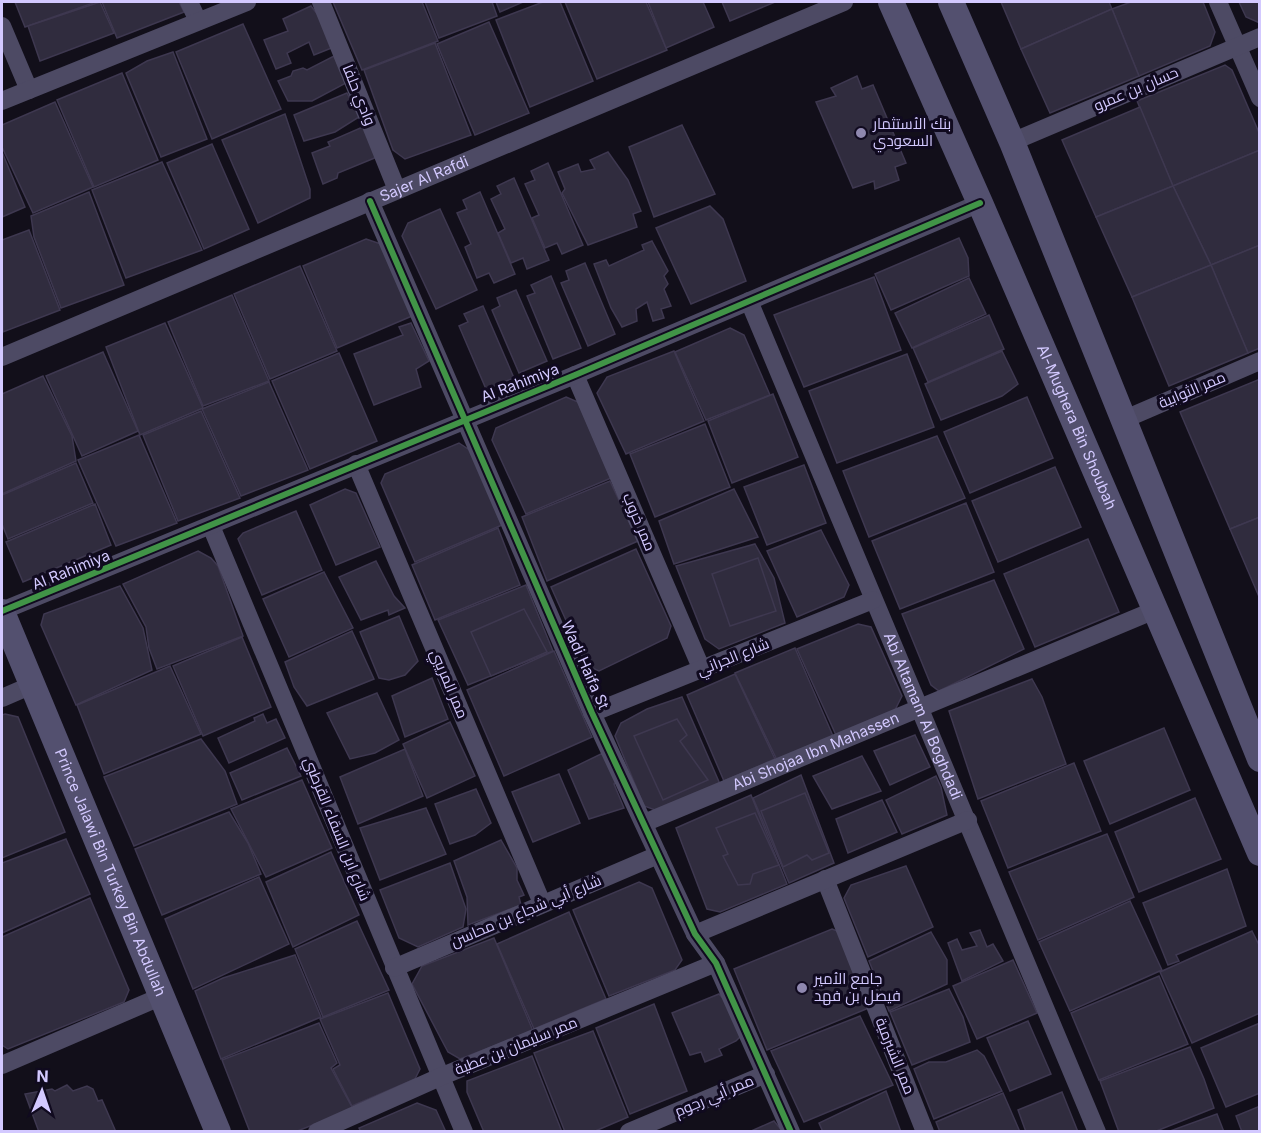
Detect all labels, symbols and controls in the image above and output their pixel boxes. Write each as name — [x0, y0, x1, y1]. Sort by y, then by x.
street label: وادي حلفا — [336, 62, 380, 129]
street label: حسان بن عمرو — [1091, 62, 1181, 116]
place label: بنك الأستثمار السعودي — [872, 114, 951, 153]
marker: بنك الأستثمار السعودي — [854, 126, 868, 140]
street label: Sajer Al Rafdi — [377, 151, 471, 206]
street label: Al-Mughera Bin Shoubah — [1033, 342, 1121, 513]
street label: Al Rahimiya — [478, 359, 562, 406]
street label: ممر الثوابية — [1155, 367, 1228, 412]
street label: ممر خروب — [619, 490, 660, 554]
street label: Al Rahimiya — [29, 545, 113, 594]
street label: Wadi Haifa St — [557, 617, 614, 712]
street label: Abi Altamam Al Boghdadi — [880, 629, 967, 802]
street label: شارع الجراني — [694, 633, 773, 682]
street label: ممر المريبي — [424, 646, 472, 722]
street label: Abi Shojaa Ibn Mahassen — [729, 708, 902, 794]
street label: Prince Jalawi Bin Turkey Bin Abdullah — [51, 746, 171, 999]
street label: شارع ابن السقاء القرطبي — [297, 754, 375, 905]
street label: شارع أبي شجاع بن محاسن — [448, 870, 605, 954]
place label: جامع الأمير فيصل بن فهد — [813, 969, 901, 1006]
marker: جامع الأمير فيصل بن فهد — [795, 981, 809, 995]
street label: ممر سليمان بن عطية — [452, 1012, 580, 1080]
street label: ممر الشبرمية — [871, 1015, 919, 1097]
north arrow — [12, 1061, 72, 1121]
text: N — [36, 1066, 49, 1086]
street label: ممر أبي رجوم — [671, 1070, 758, 1124]

